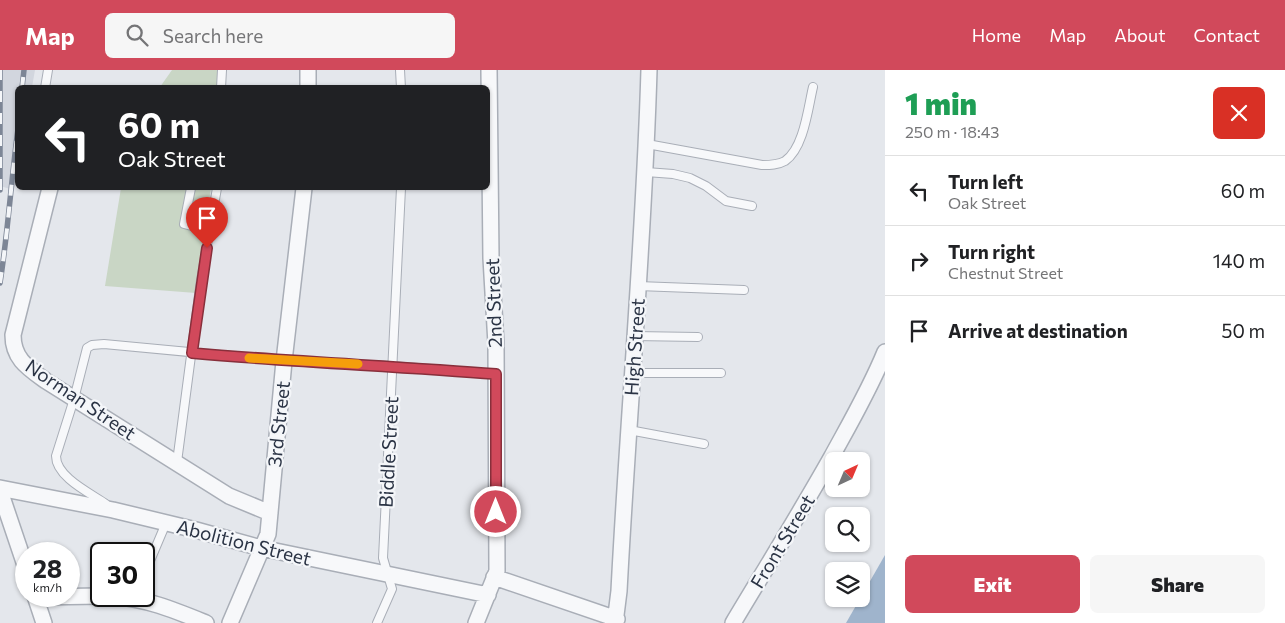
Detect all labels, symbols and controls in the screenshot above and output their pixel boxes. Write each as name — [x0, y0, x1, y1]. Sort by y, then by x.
search box — [105, 13, 455, 58]
text: Map — [25, 21, 75, 50]
icon: search — [123, 21, 151, 49]
text: Search here — [163, 24, 263, 47]
text: Home — [972, 24, 1021, 46]
text: Map — [1049, 24, 1086, 46]
text: About — [1114, 24, 1166, 46]
text: Contact — [1194, 24, 1260, 46]
text: 1 min — [905, 84, 977, 121]
button: close — [1213, 87, 1265, 139]
text: 60 m — [118, 102, 200, 145]
icon: left — [35, 105, 100, 170]
text: 250 m · 18:43 — [905, 122, 1000, 141]
text: Oak Street — [118, 145, 226, 172]
text: Turn left — [948, 170, 1023, 193]
icon: left — [905, 177, 933, 205]
text: 60 m — [1221, 179, 1265, 202]
text: Oak Street — [948, 193, 1026, 212]
pin — [186, 197, 228, 248]
icon: arrive — [193, 204, 221, 232]
text: Turn right — [948, 240, 1035, 263]
icon: right — [905, 247, 933, 275]
text: 140 m — [1213, 249, 1265, 272]
street label: 2nd Street — [480, 258, 506, 348]
text: Chestnut Street — [948, 263, 1063, 282]
street label: High Street — [619, 297, 649, 397]
icon: arrive — [905, 317, 933, 345]
text: Arrive at destination — [948, 319, 1128, 342]
text: 50 m — [1221, 319, 1265, 342]
street label: Norman Street — [22, 354, 141, 444]
street label: 3rd Street — [262, 380, 294, 468]
street label: Biddle Street — [374, 396, 402, 508]
north arrow — [825, 452, 870, 498]
map controls — [825, 452, 870, 607]
position arrow — [469, 485, 521, 537]
street label: Front Street — [745, 490, 819, 592]
button: search — [825, 507, 870, 552]
street label: Abolition Street — [174, 514, 314, 570]
speed limit sign: 30 — [90, 542, 155, 607]
text: 28 — [33, 553, 62, 583]
button: Exit — [905, 555, 1080, 613]
button: Share — [1090, 555, 1265, 613]
button: layers — [825, 562, 870, 607]
text: km/h — [33, 580, 62, 594]

